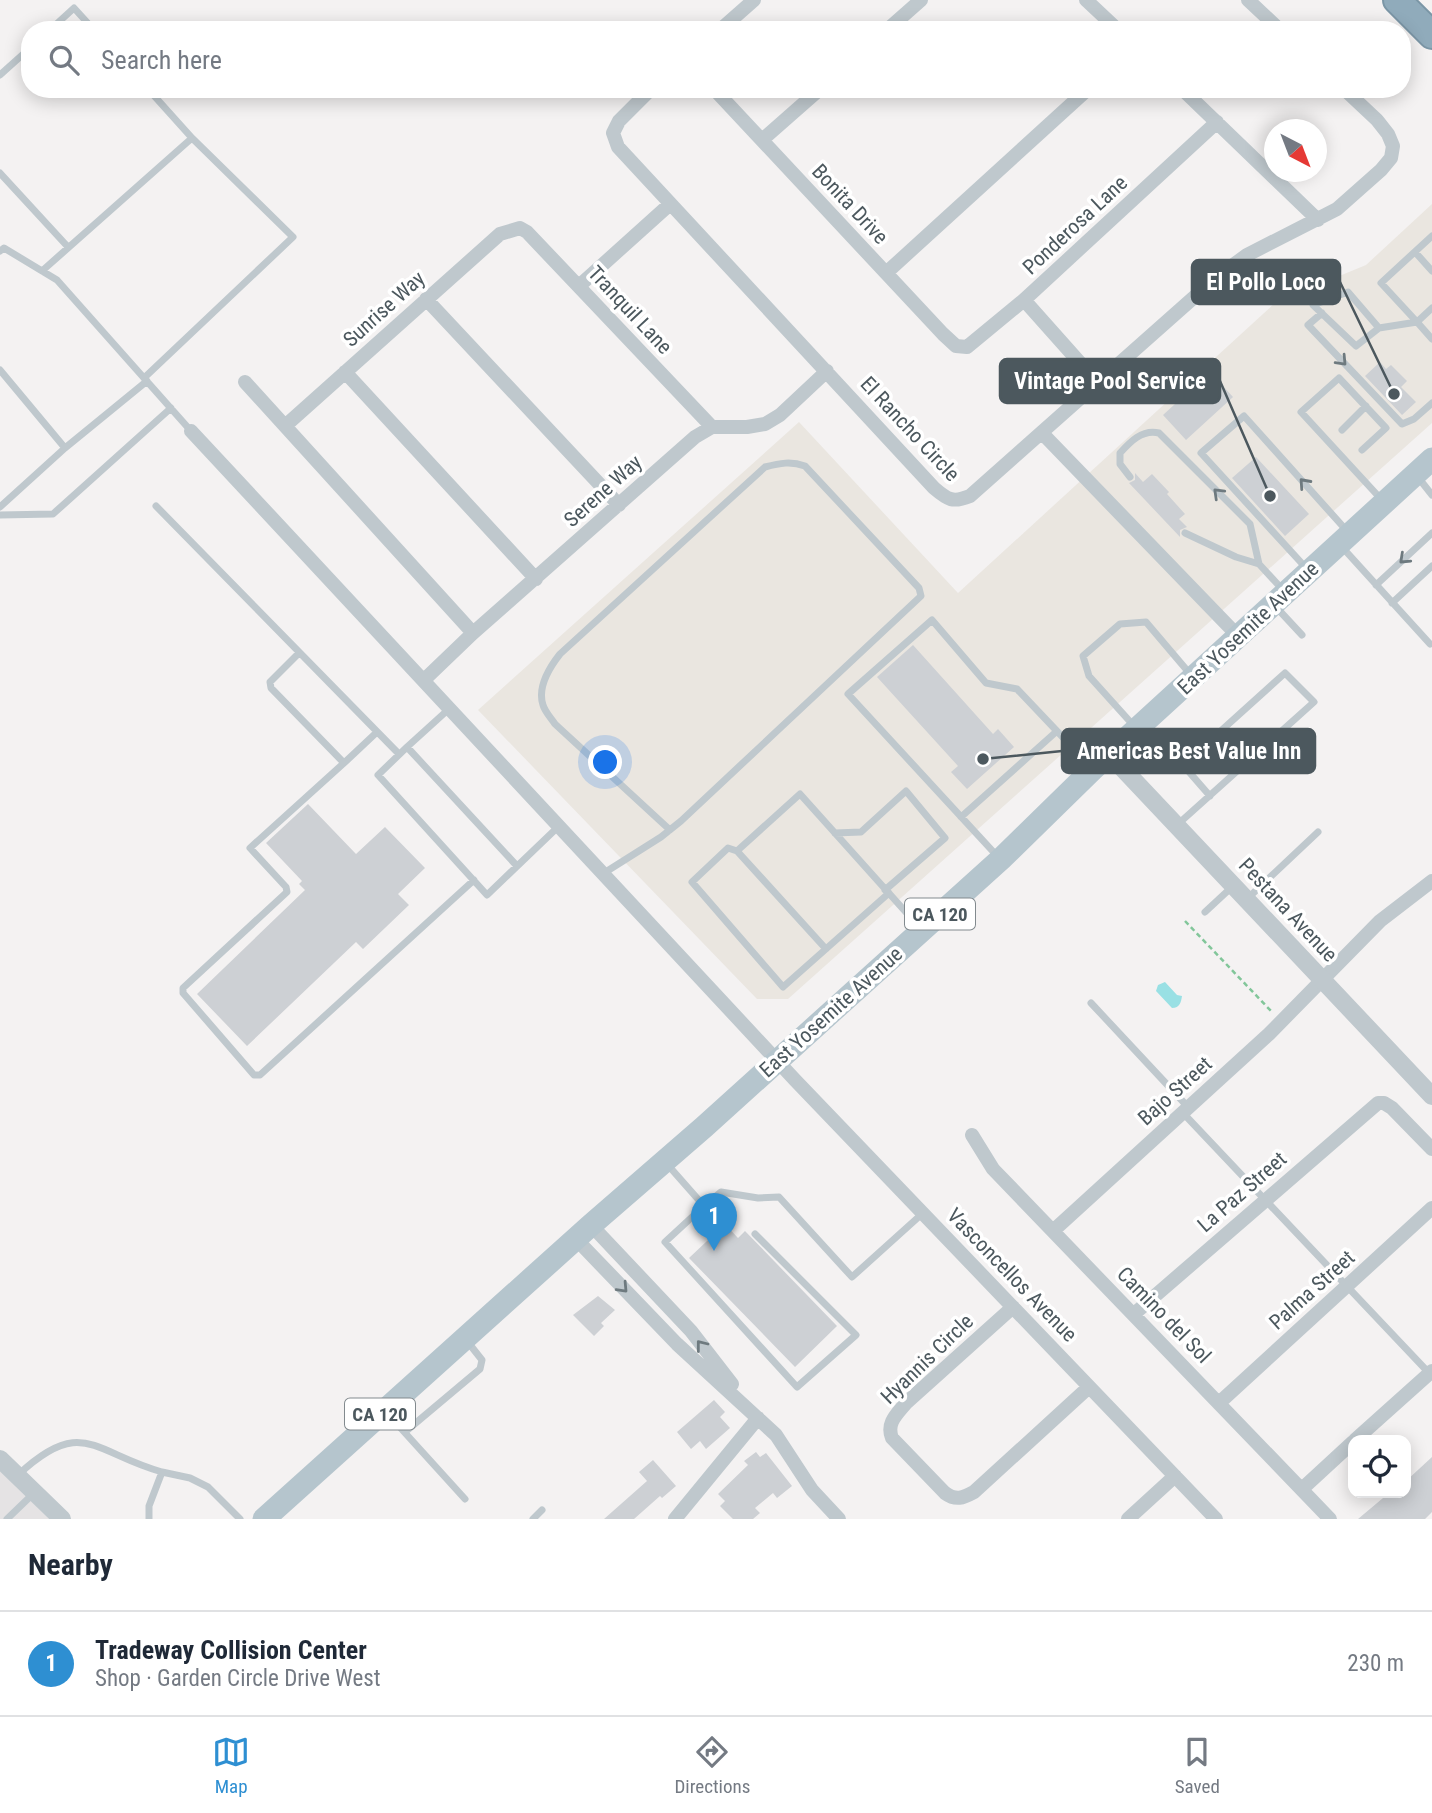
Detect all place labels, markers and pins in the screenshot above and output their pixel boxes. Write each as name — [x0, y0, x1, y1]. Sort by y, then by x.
callout: El Pollo Loco — [1192, 260, 1340, 304]
callout: Vintage Pool Service — [1000, 359, 1220, 403]
callout: Americas Best Value Inn — [1062, 729, 1315, 773]
pin: 1 — [691, 1193, 737, 1251]

